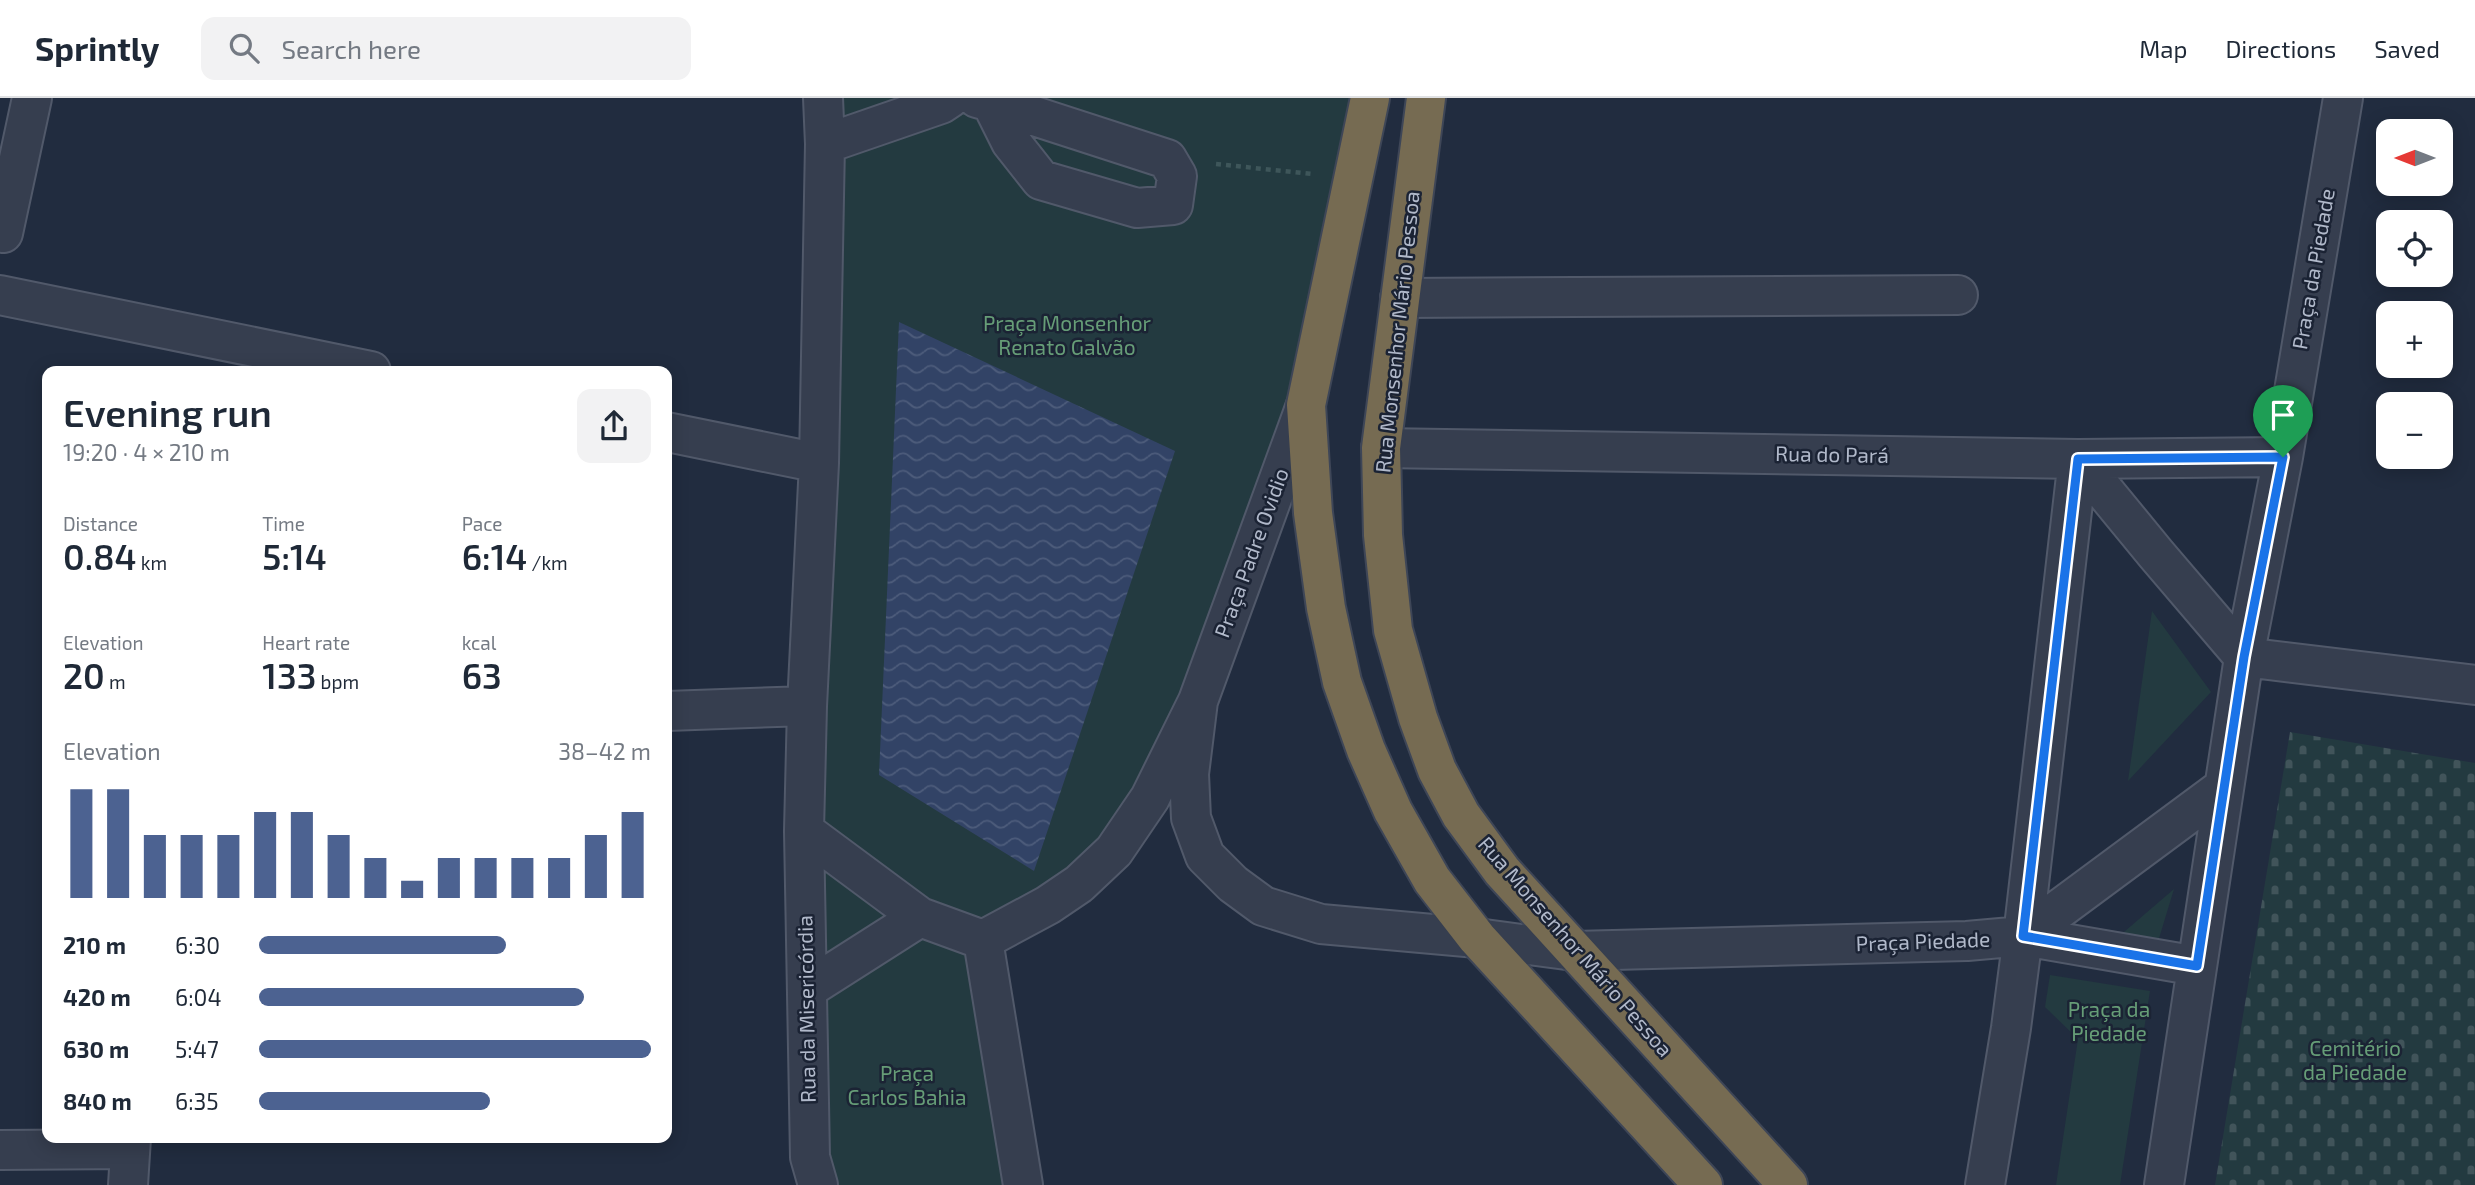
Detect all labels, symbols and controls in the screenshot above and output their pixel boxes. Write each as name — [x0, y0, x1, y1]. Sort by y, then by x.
search box — [201, 17, 691, 80]
text: Sprintly — [35, 28, 159, 68]
icon: search — [225, 29, 263, 67]
text: Search here — [281, 33, 421, 64]
text: Map — [2139, 34, 2187, 63]
text: Directions — [2225, 34, 2336, 63]
text: Saved — [2374, 34, 2440, 63]
north arrow — [2376, 119, 2454, 196]
map controls — [2376, 119, 2453, 469]
street label: Praça da Piedade — [2286, 186, 2341, 351]
street label: Rua Monsenhor Mário Pessoa — [1369, 190, 1424, 474]
button: locate — [2376, 210, 2453, 287]
button: + — [2376, 301, 2453, 378]
park label: Praça Monsenhor Renato Galvão — [983, 310, 1152, 359]
pin — [2253, 385, 2313, 457]
text: Evening run — [63, 389, 272, 435]
button: share — [577, 389, 651, 463]
button: − — [2376, 392, 2453, 469]
icon: arrive — [2264, 396, 2302, 434]
text: 19:20 · 4 × 210 m — [63, 438, 230, 466]
street label: Rua do Pará — [1775, 440, 1889, 467]
street label: Praça Padre Ovidio — [1208, 464, 1295, 641]
text: Distance — [63, 512, 138, 535]
text: Time — [262, 512, 305, 535]
text: Pace — [462, 512, 503, 535]
text: 0.84 — [63, 535, 137, 577]
text: 5:14 — [262, 535, 327, 577]
text: 6:14 — [462, 535, 527, 577]
text: km — [137, 551, 167, 574]
text: /km — [527, 551, 568, 574]
text: Elevation — [63, 631, 144, 654]
text: Heart rate — [262, 631, 350, 654]
text: kcal — [462, 631, 496, 654]
text: 20 — [63, 654, 105, 696]
text: 133 — [262, 654, 316, 696]
text: 63 — [462, 654, 502, 696]
text: m — [105, 670, 126, 693]
text: bpm — [316, 670, 359, 693]
text: Elevation — [63, 737, 161, 765]
text: 38–42 m — [558, 737, 651, 765]
street label: Rua Monsenhor Mário Pessoa — [1474, 831, 1678, 1061]
street label: Rua da Misericórdia — [791, 915, 820, 1103]
street label: Praça Piedade — [1855, 926, 1991, 957]
text: 210 m — [63, 931, 126, 959]
text: 6:30 — [175, 931, 220, 959]
text: 420 m — [63, 983, 131, 1011]
text: 6:04 — [175, 983, 222, 1011]
park label: Praça da Piedade — [2068, 996, 2150, 1045]
text: 630 m — [63, 1035, 129, 1063]
text: 5:47 — [175, 1035, 219, 1063]
park label: Cemitério da Piedade — [2303, 1035, 2407, 1084]
park label: Praça Carlos Bahia — [848, 1060, 966, 1109]
text: 840 m — [63, 1087, 132, 1115]
text: 6:35 — [175, 1087, 219, 1115]

